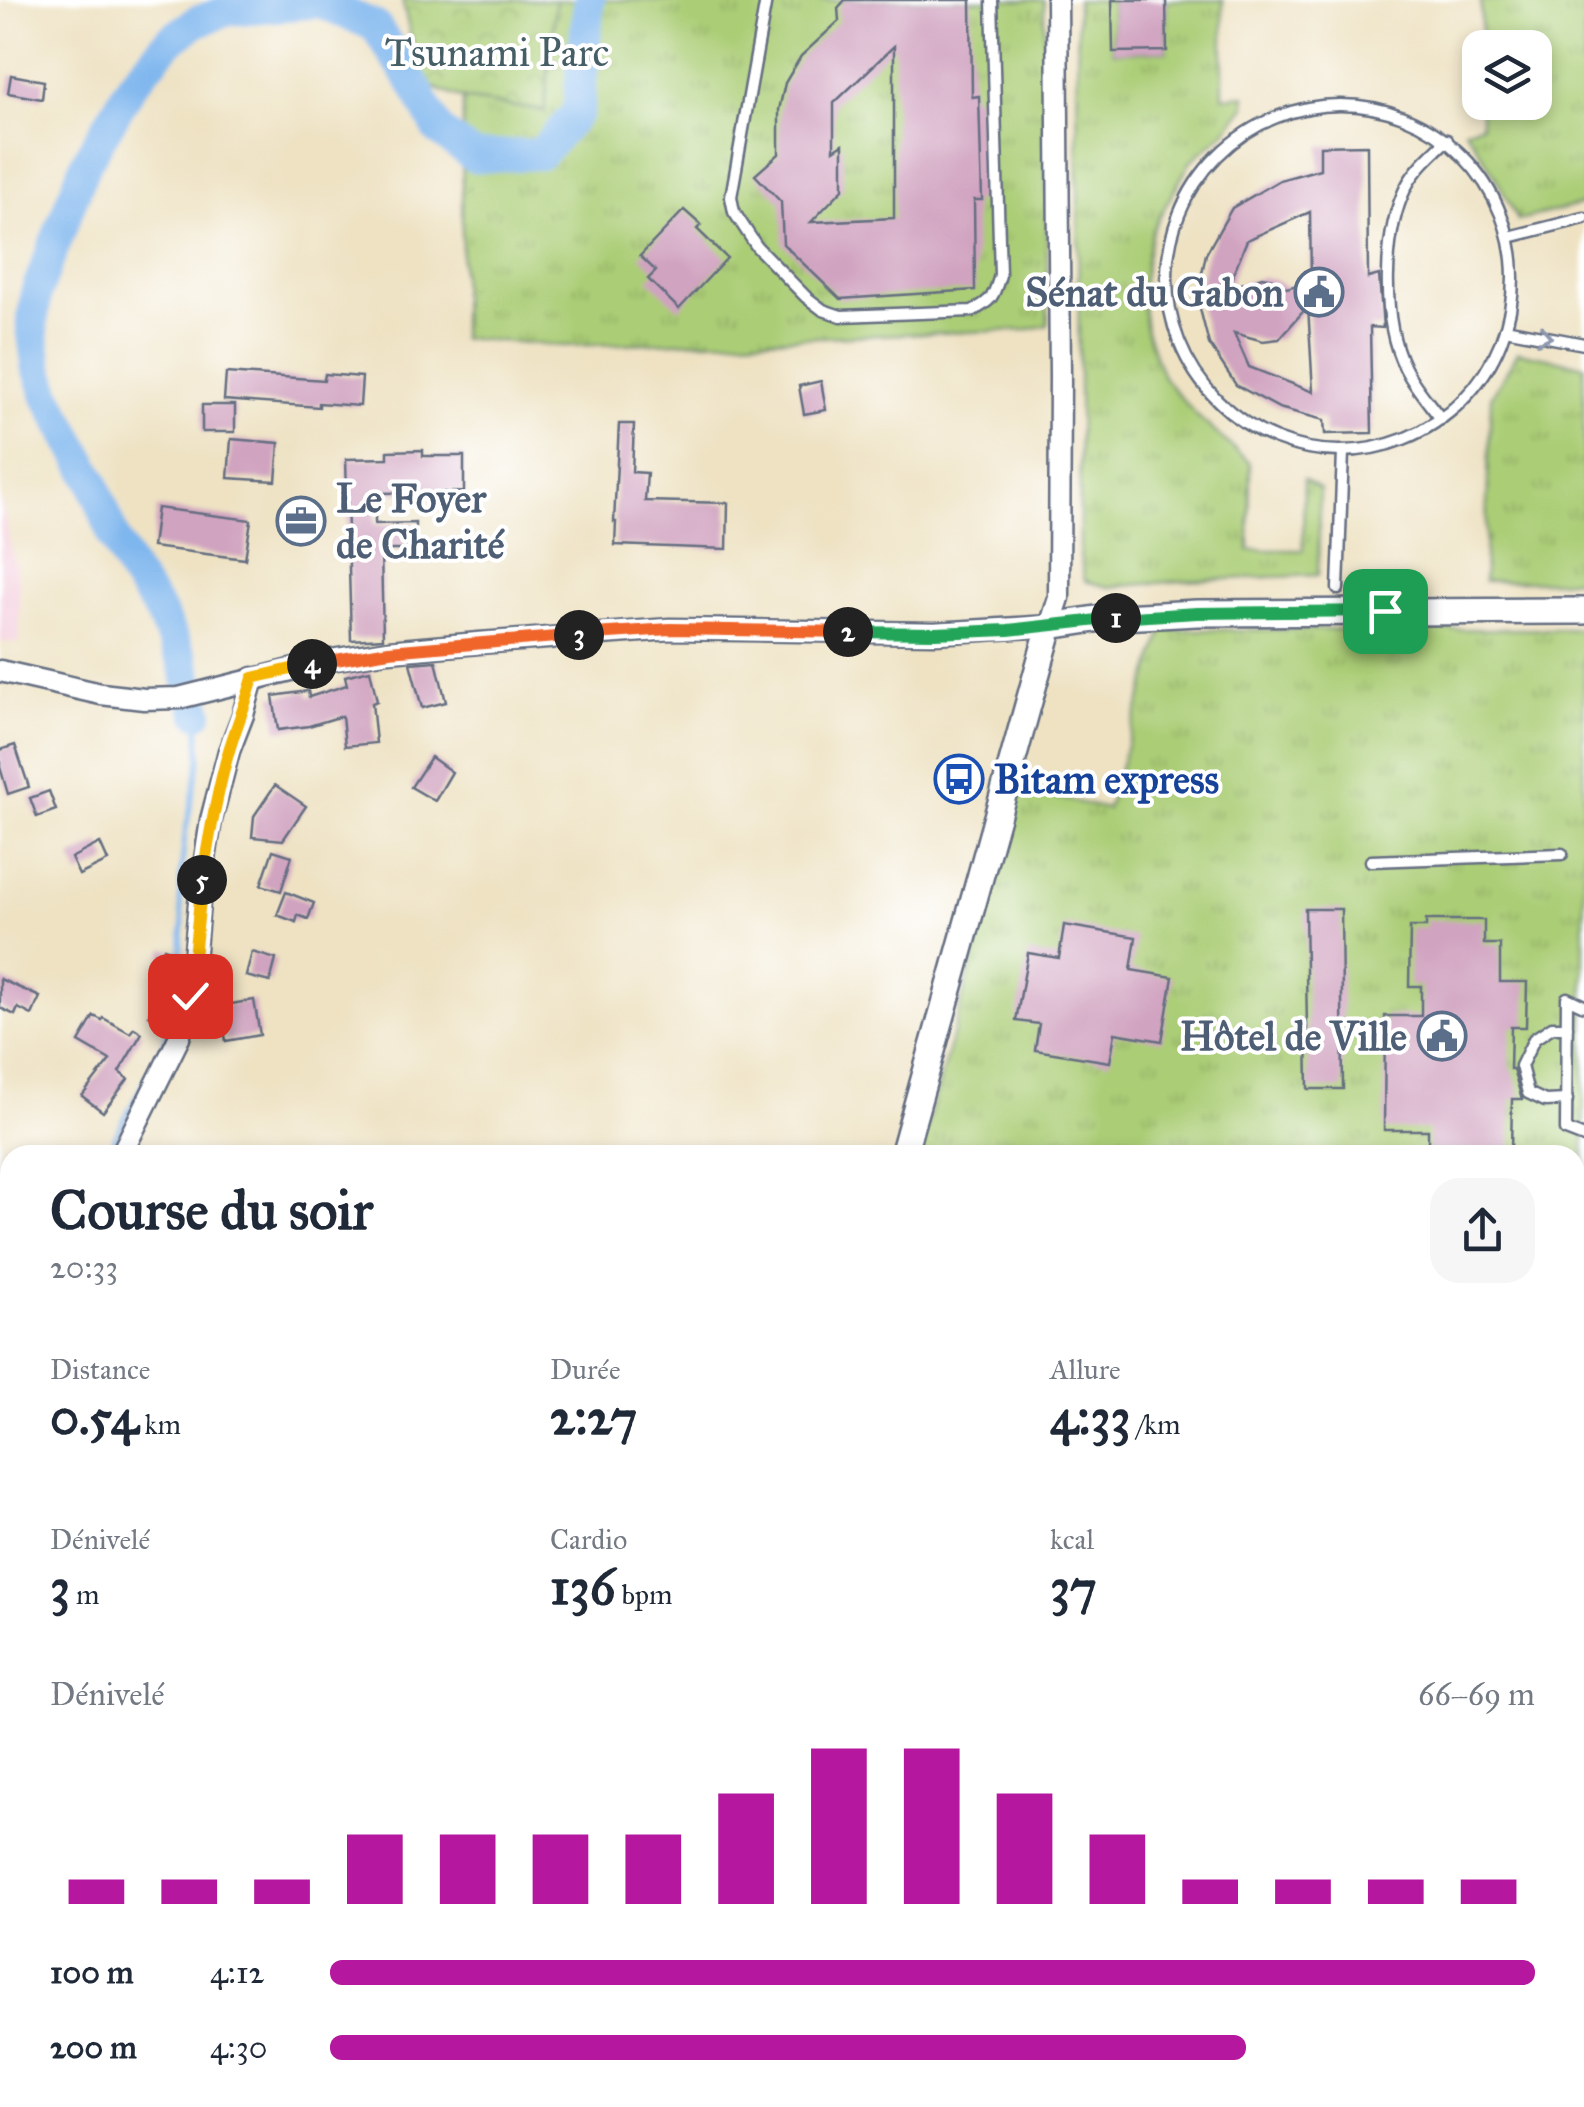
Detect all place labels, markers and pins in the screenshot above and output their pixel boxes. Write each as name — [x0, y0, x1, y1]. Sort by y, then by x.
public building icon: Sénat du Gabon — [1293, 266, 1345, 318]
place label: Sénat du Gabon — [1025, 268, 1284, 317]
place label: Le Foyer de Charité — [336, 474, 506, 569]
office icon: Le Foyer de Charité — [275, 495, 327, 547]
pin — [1343, 569, 1428, 654]
pin: 1 — [1091, 593, 1141, 643]
pin: 2 — [823, 607, 873, 657]
pin: 3 — [554, 610, 604, 660]
pin: 4 — [287, 639, 337, 689]
bus stop icon: Bitam express — [933, 753, 985, 805]
place label: Bitam express — [994, 755, 1219, 804]
pin: 5 — [177, 855, 227, 905]
pin — [148, 954, 233, 1039]
public building icon: Hôtel de Ville — [1416, 1010, 1468, 1062]
place label: Hôtel de Ville — [1180, 1012, 1407, 1061]

